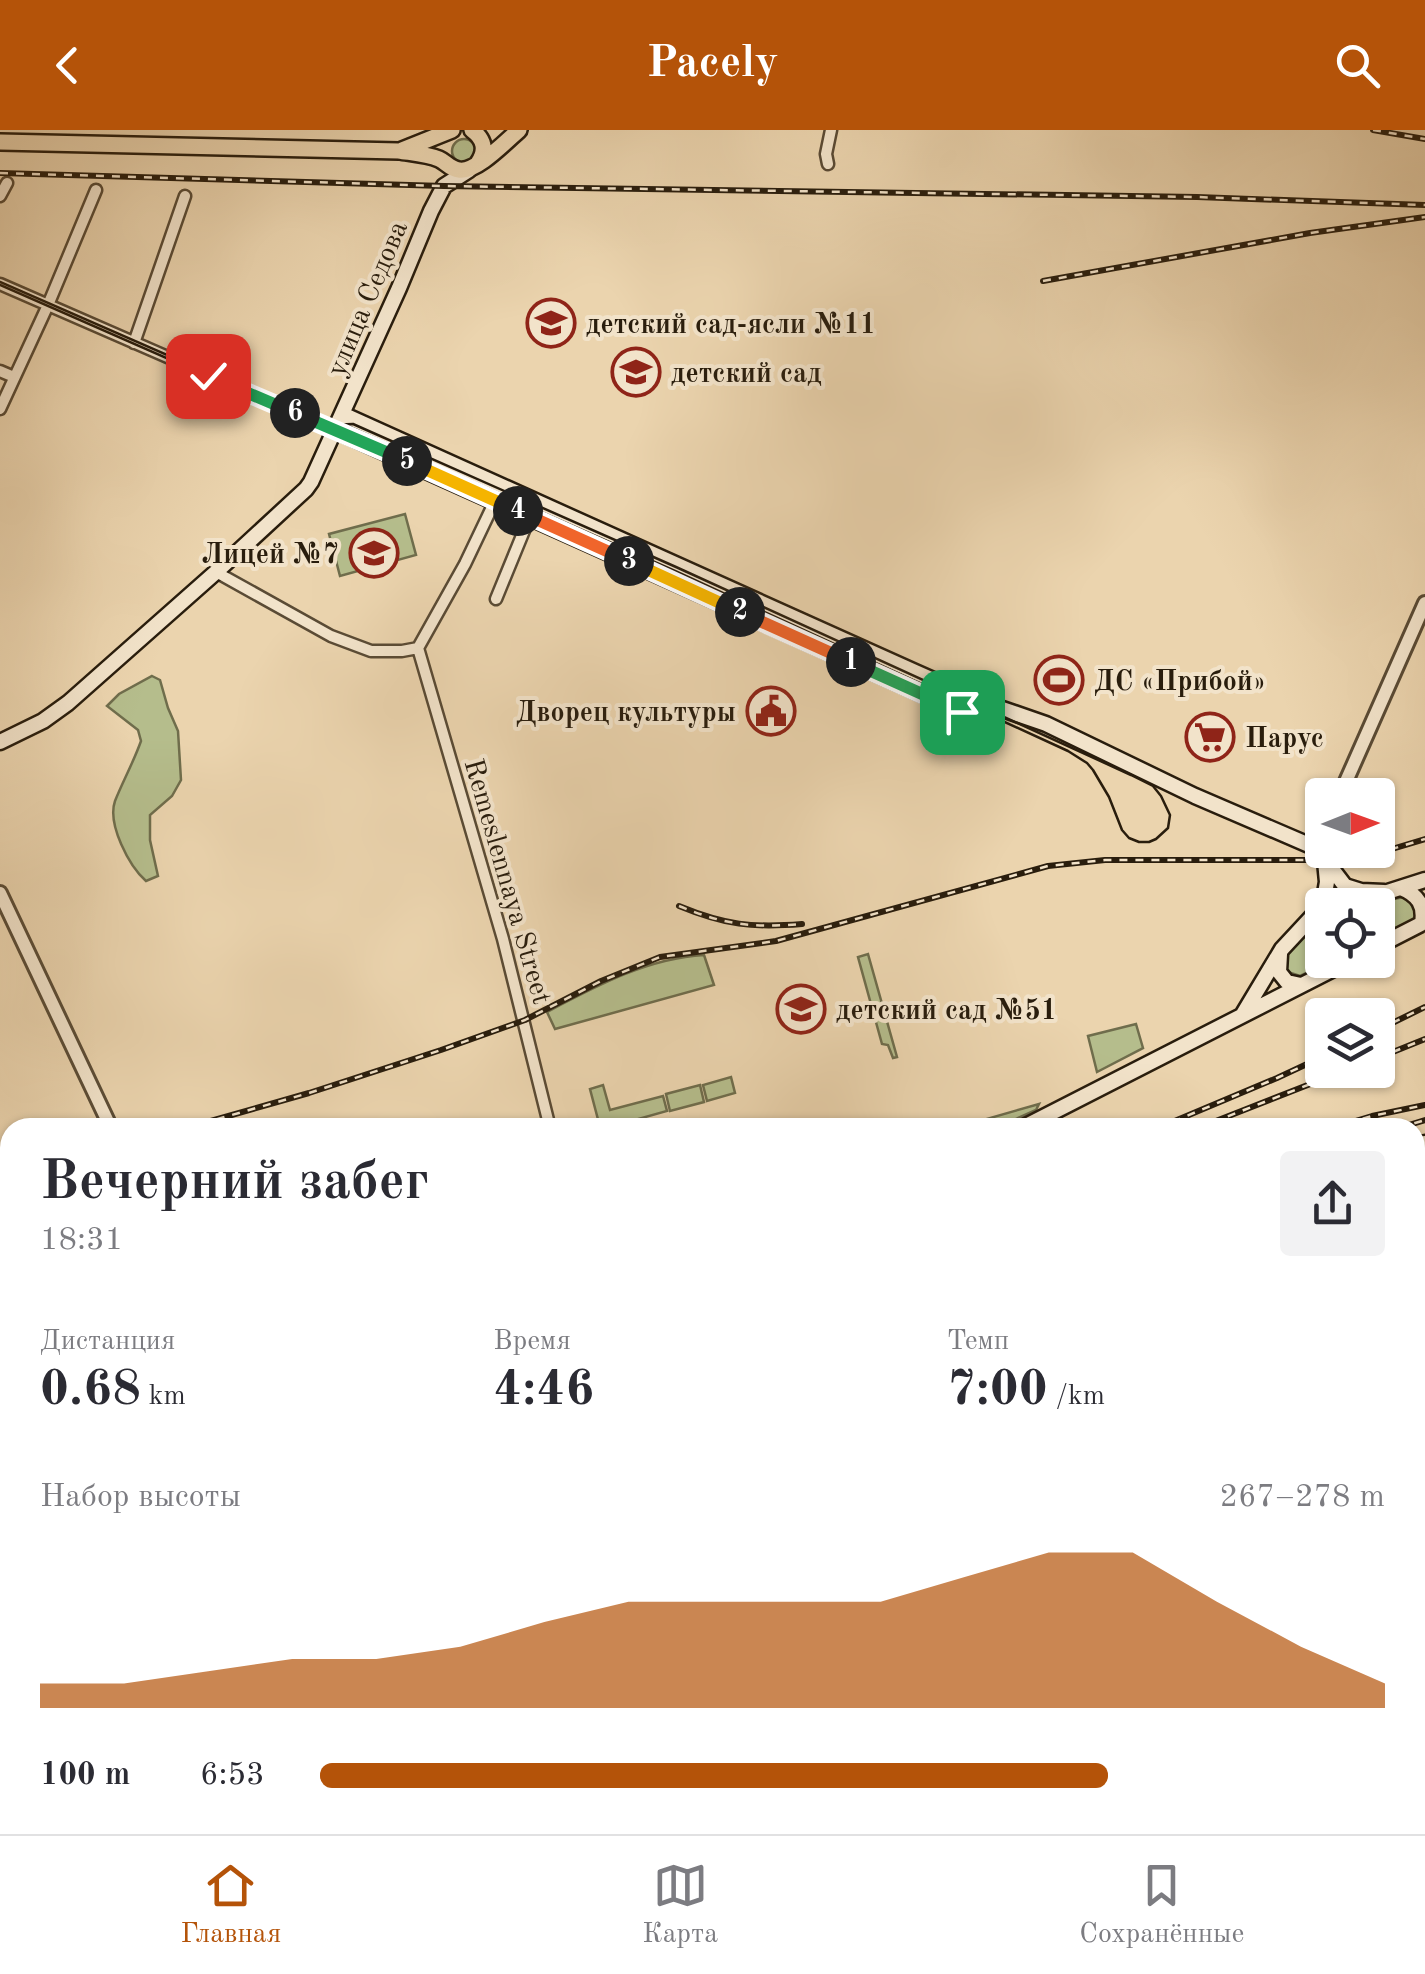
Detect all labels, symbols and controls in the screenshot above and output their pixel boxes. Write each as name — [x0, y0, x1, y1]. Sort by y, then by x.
icon: back — [40, 38, 95, 93]
icon: search — [1330, 38, 1385, 93]
text: Pacely — [646, 42, 779, 87]
street label: улица Седова — [323, 217, 414, 381]
school or university icon: детский сад-ясли №11 — [525, 297, 577, 349]
place label: детский сад-ясли №11 — [586, 311, 876, 340]
pin — [166, 334, 251, 419]
school or university icon: детский сад — [610, 346, 662, 398]
icon: check — [181, 349, 236, 404]
place label: детский сад — [671, 361, 822, 389]
pin: 6 — [270, 388, 320, 438]
text: 6 — [287, 399, 303, 427]
pin: 5 — [382, 436, 432, 486]
text: 5 — [399, 447, 415, 475]
pin: 4 — [493, 486, 543, 536]
text: 4 — [510, 497, 526, 525]
school or university icon: Лицей №7 — [348, 527, 400, 579]
pin: 3 — [604, 536, 654, 586]
place label: Лицей №7 — [202, 541, 339, 570]
text: 3 — [621, 547, 637, 575]
pin: 2 — [715, 587, 765, 637]
text: 2 — [732, 598, 748, 626]
pin: 1 — [826, 637, 876, 687]
text: 1 — [843, 648, 859, 676]
sports icon: ДC «Прибой» — [1033, 654, 1085, 706]
place label: ДC «Прибой» — [1094, 669, 1266, 697]
pin — [920, 670, 1005, 755]
public building icon: Дворец культуры — [745, 685, 797, 737]
icon: arrive — [935, 685, 990, 740]
place label: Дворец культуры — [516, 700, 736, 728]
supermarket icon: Парус — [1184, 711, 1236, 763]
place label: Парус — [1245, 726, 1324, 754]
street label: Remeslennaya Street — [458, 756, 555, 1008]
north arrow — [1305, 778, 1395, 868]
map controls — [1305, 778, 1395, 1088]
button: locate — [1305, 888, 1395, 978]
school or university icon: детский сад №51 — [775, 983, 827, 1035]
place label: детский сад №51 — [836, 997, 1057, 1026]
button: layers — [1305, 998, 1395, 1088]
button: share — [1280, 1151, 1385, 1256]
text: Вечерний забег — [40, 1156, 429, 1211]
text: 18:31 — [40, 1225, 123, 1257]
text: Дистанция — [40, 1328, 175, 1356]
text: Время — [493, 1328, 571, 1356]
text: Темп — [947, 1328, 1009, 1356]
text: 0.68 — [40, 1366, 141, 1416]
text: 4:46 — [493, 1366, 594, 1416]
text: 7:00 — [947, 1366, 1048, 1416]
text: km — [141, 1383, 186, 1411]
text: /km — [1048, 1383, 1105, 1411]
text: Набор высоты — [40, 1482, 241, 1514]
text: 267–278 m — [1219, 1482, 1385, 1514]
text: 100 m — [40, 1760, 130, 1792]
text: 6:53 — [200, 1760, 265, 1792]
tab: Главная — [181, 1858, 281, 1953]
tab: Карта — [642, 1858, 718, 1953]
tab: Сохранённые — [1079, 1858, 1244, 1953]

